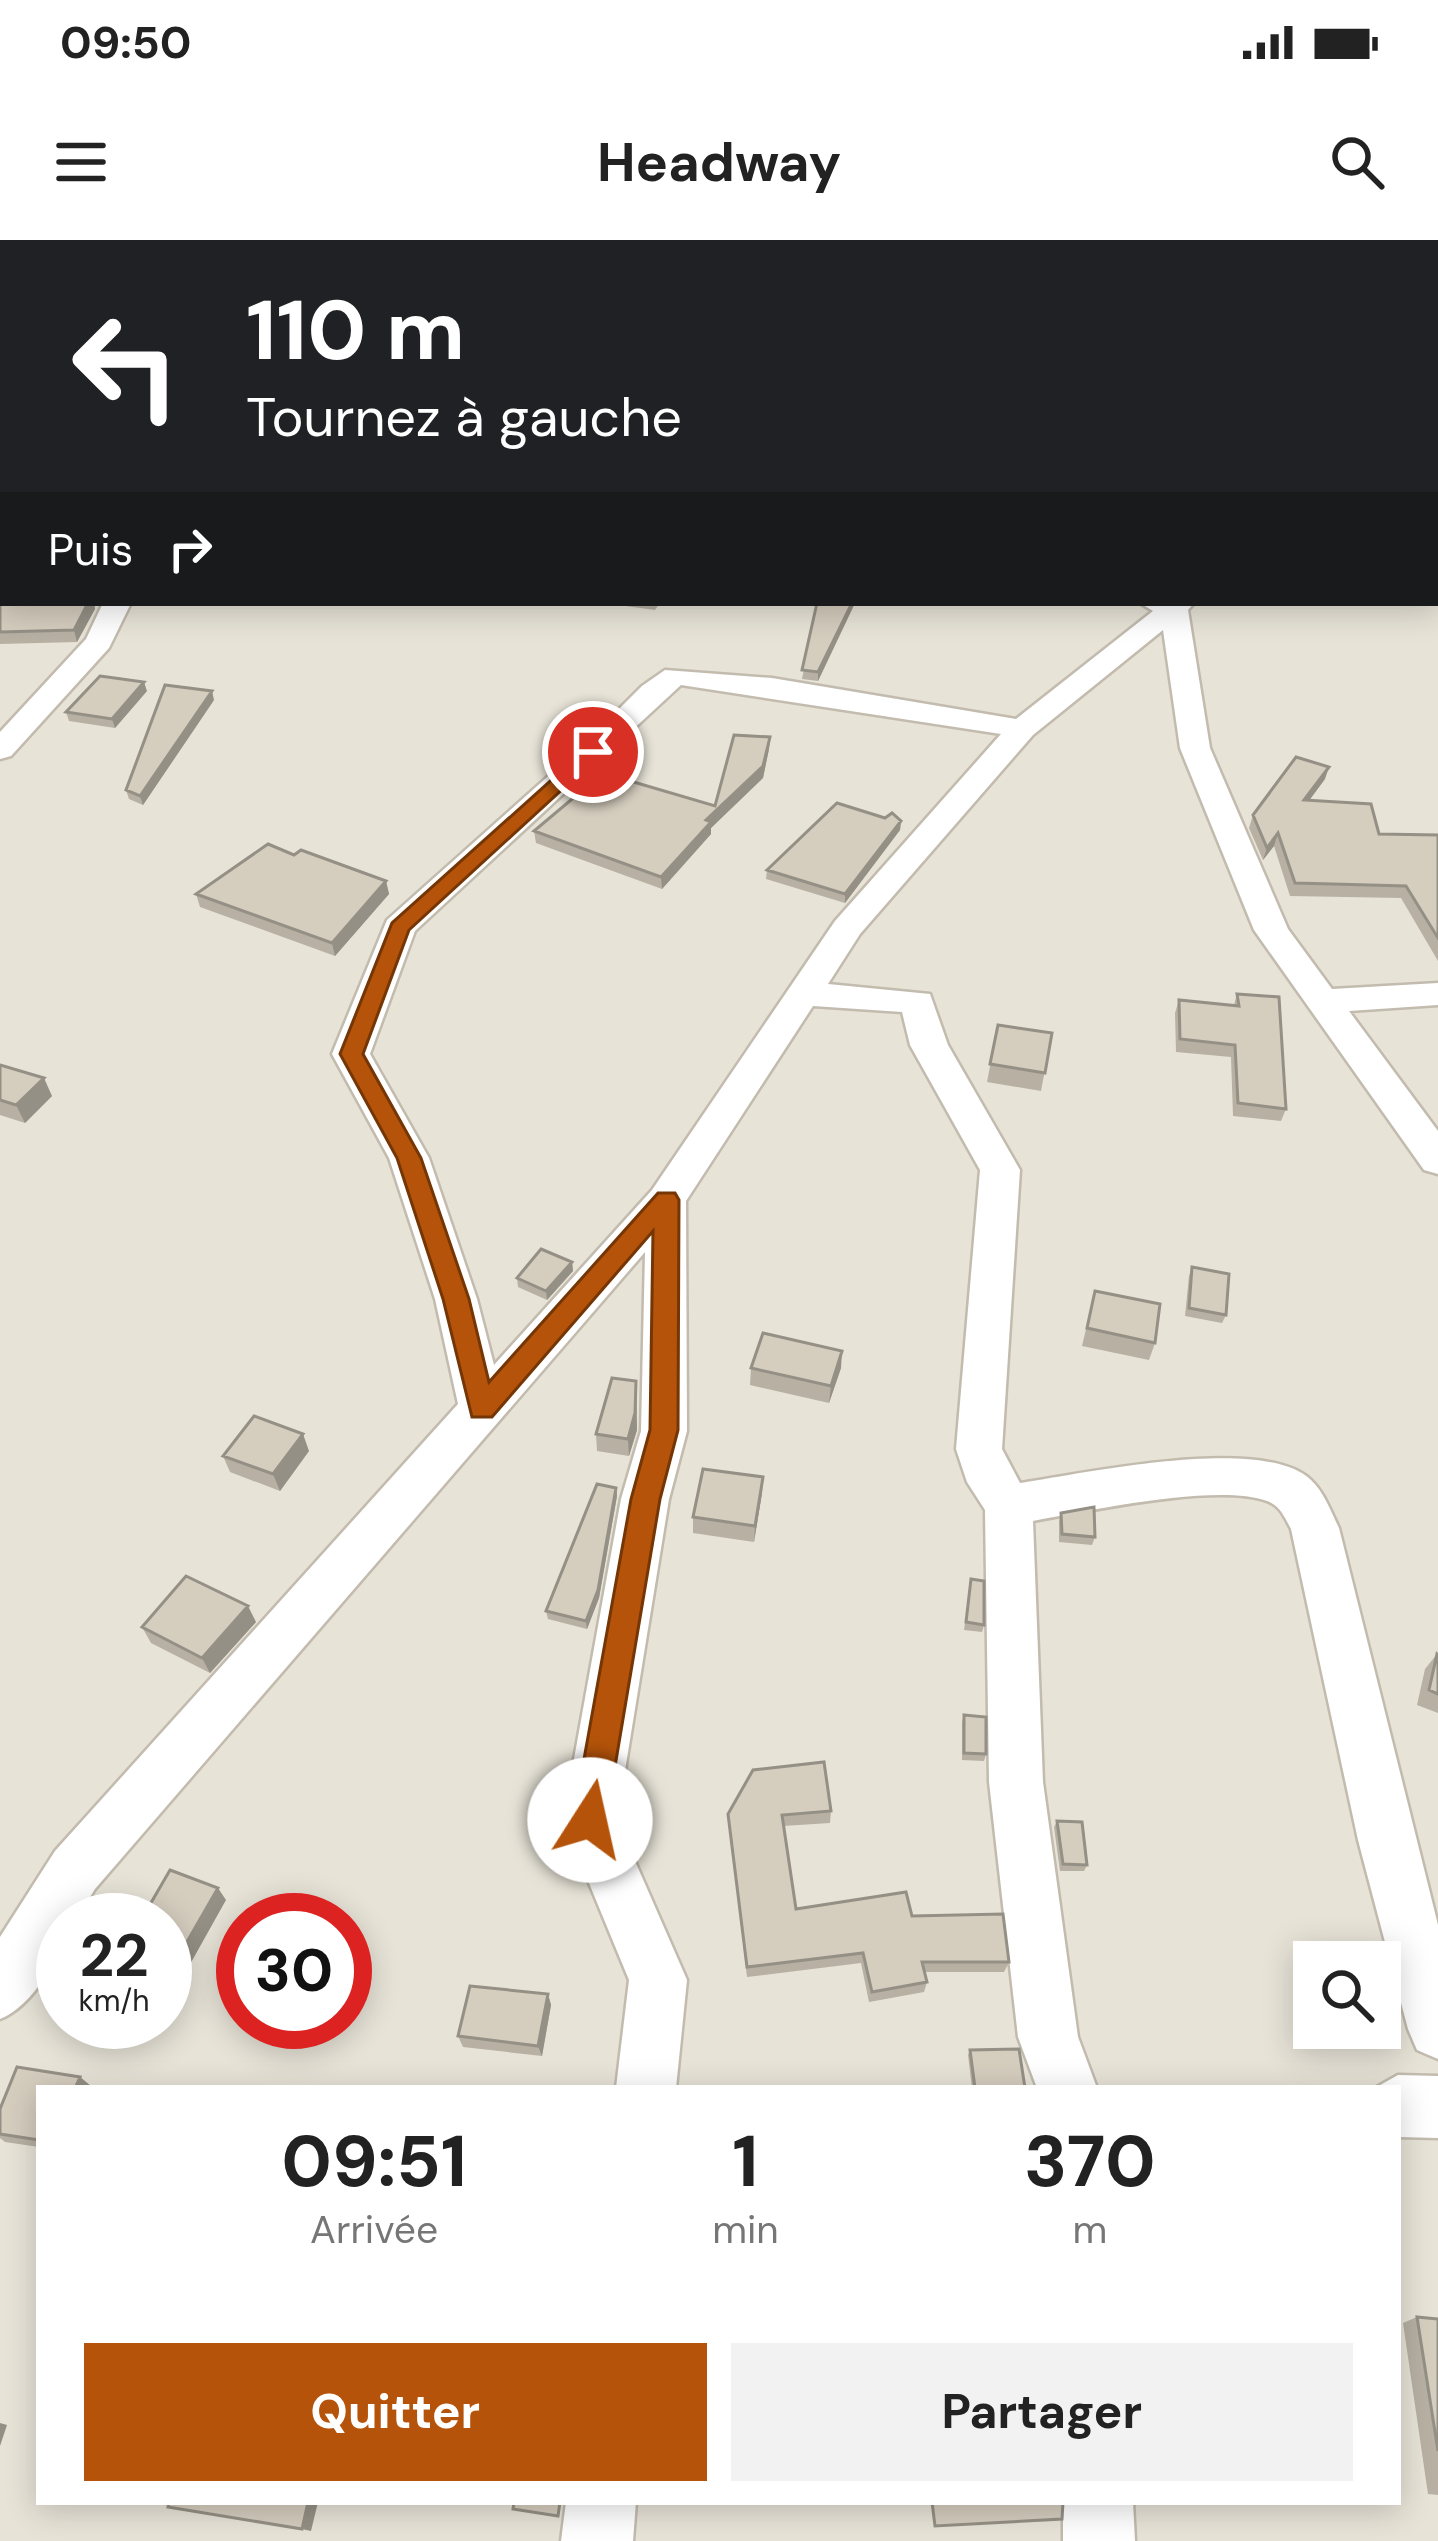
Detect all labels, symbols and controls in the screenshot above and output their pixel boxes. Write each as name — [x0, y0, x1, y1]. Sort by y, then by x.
text: 09:50 — [60, 13, 191, 72]
text: Headway — [597, 127, 841, 198]
icon: menu — [48, 129, 114, 195]
icon: search — [1324, 129, 1390, 195]
text: 110 m — [246, 276, 465, 385]
icon: left — [48, 288, 204, 444]
text: Tournez à gauche — [246, 382, 682, 453]
icon: right — [157, 516, 223, 582]
text: Puis — [48, 520, 133, 579]
pin — [542, 701, 644, 803]
icon: arrive — [560, 719, 626, 785]
position arrow — [527, 1757, 653, 1883]
speed limit sign: 30 — [216, 1893, 372, 2049]
text: 22 — [79, 1916, 149, 1995]
map controls — [1293, 1941, 1401, 2049]
button: search — [1293, 1941, 1401, 2049]
text: km/h — [79, 1981, 149, 2020]
text: 09:51 — [281, 2115, 467, 2208]
text: 1 — [732, 2115, 759, 2208]
text: 370 — [1024, 2115, 1156, 2208]
text: Arrivée — [310, 2204, 438, 2255]
text: min — [712, 2204, 779, 2255]
text: m — [1072, 2204, 1107, 2255]
button: Quitter — [84, 2343, 707, 2481]
button: Partager — [731, 2343, 1353, 2481]

